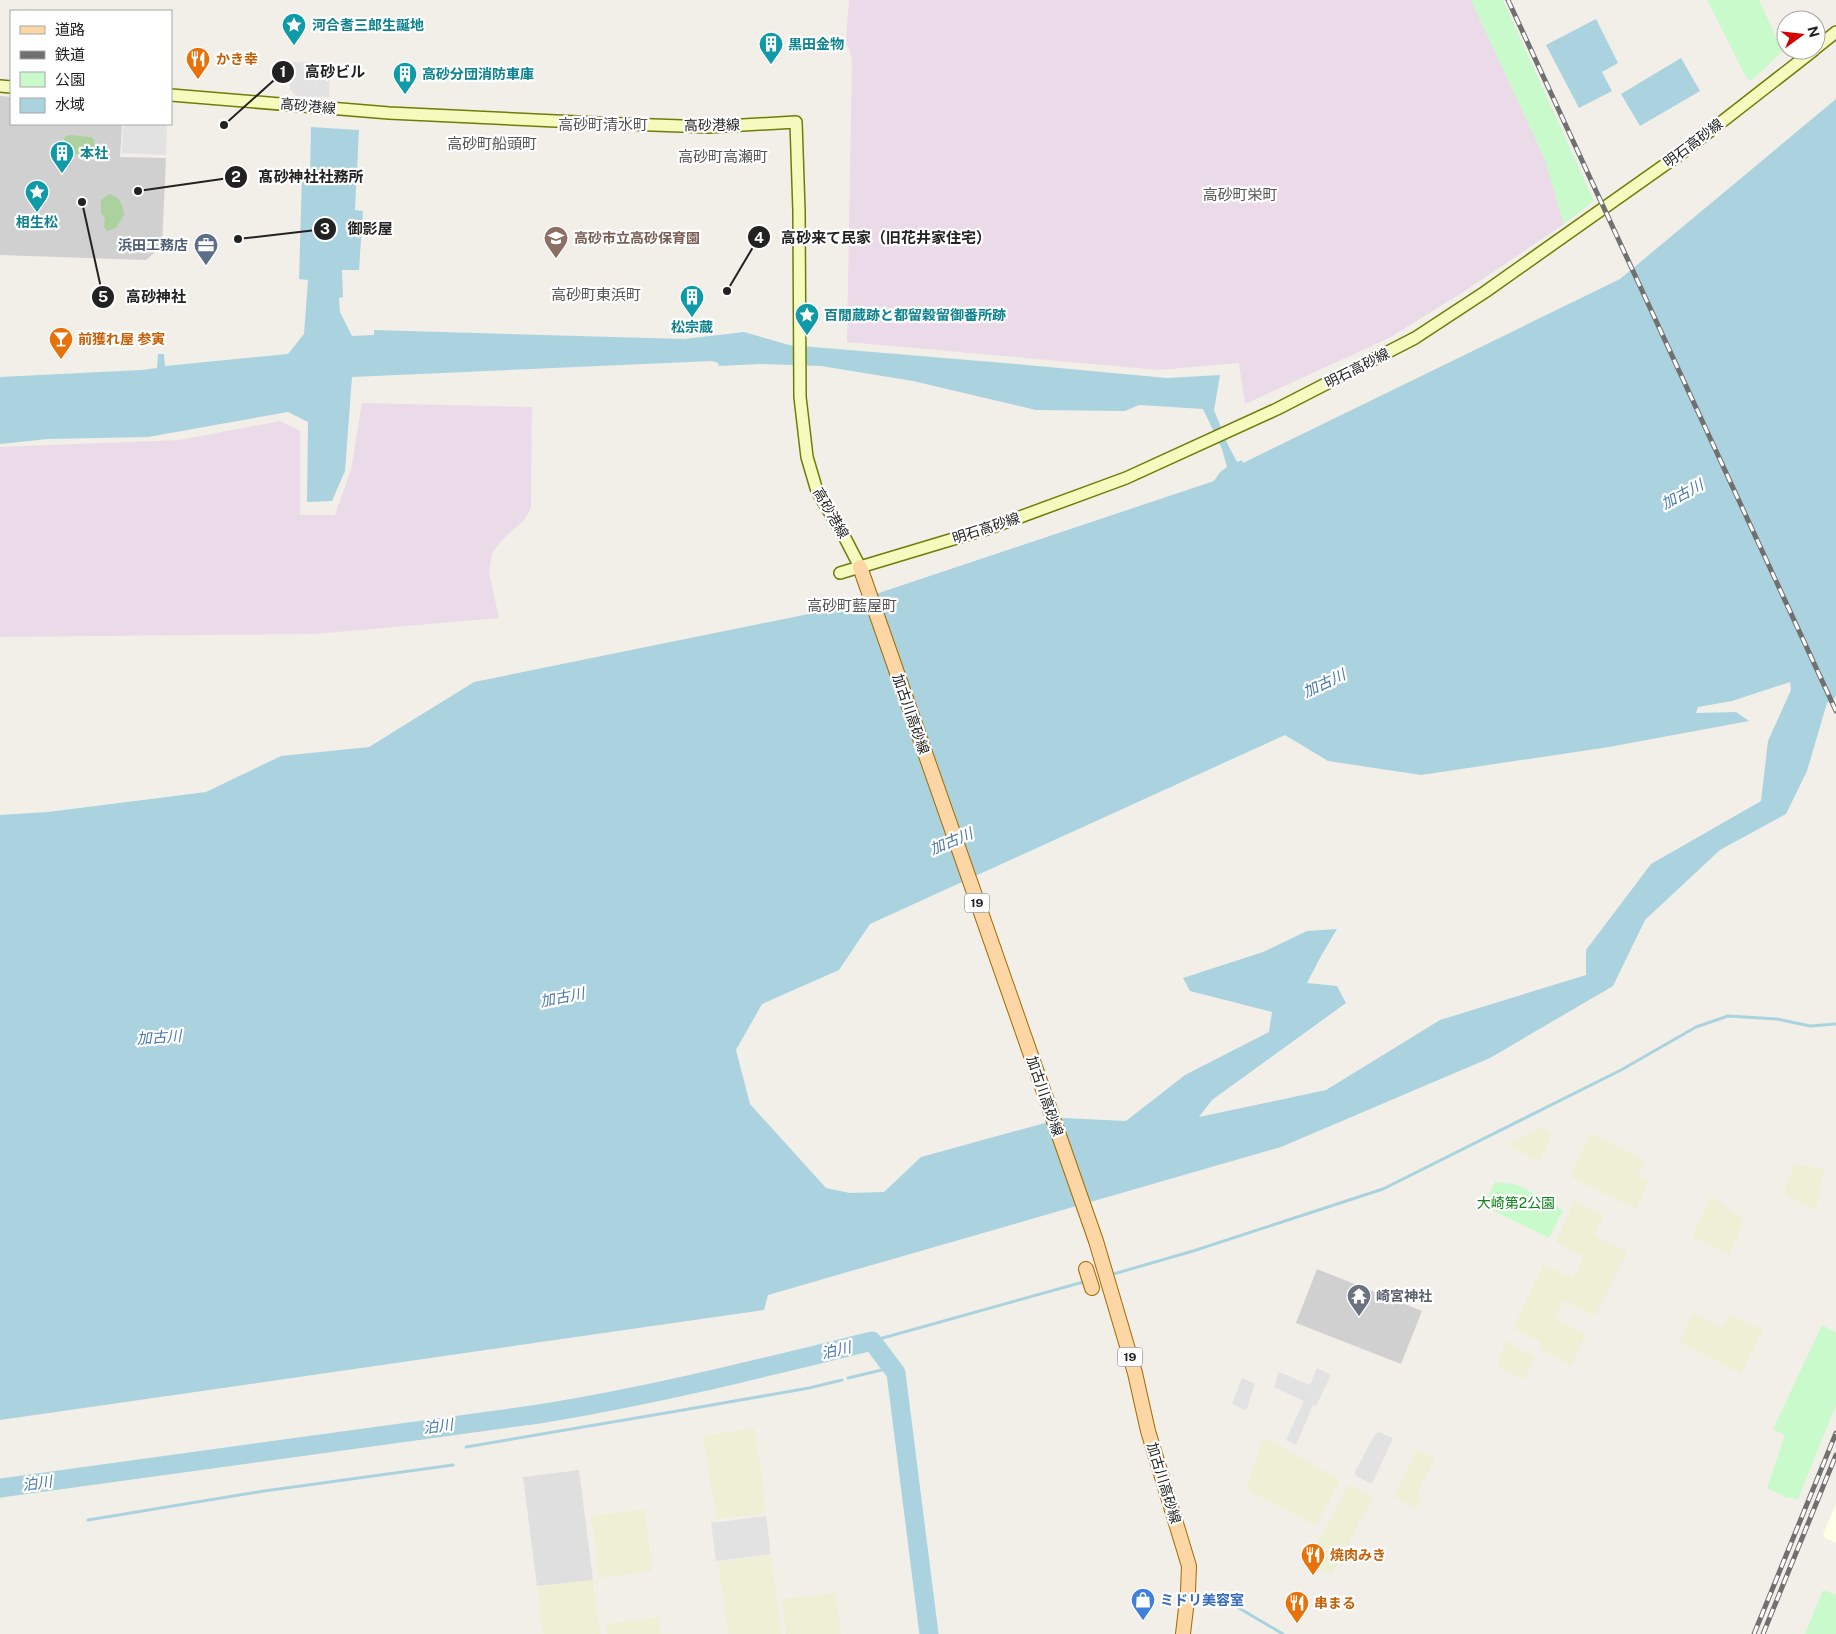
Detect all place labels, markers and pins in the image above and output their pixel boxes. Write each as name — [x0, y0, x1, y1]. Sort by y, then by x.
place icon: 河合耆三郎生誕地 — [281, 12, 307, 46]
place label: 河合耆三郎生誕地 — [312, 17, 424, 33]
building icon: 黒田金物 — [758, 31, 784, 65]
place label: 黒田金物 — [788, 36, 844, 52]
restaurant icon: かき幸 — [185, 46, 211, 80]
place label: かき幸 — [216, 51, 258, 67]
callout: 高砂ビル — [270, 57, 375, 87]
building icon: 高砂分団消防車庫 — [392, 61, 418, 95]
place label: 高砂分団消防車庫 — [422, 66, 534, 82]
building icon: 本社 — [49, 140, 75, 174]
place label: 本社 — [80, 145, 108, 161]
callout: 髙砂神社社務所 — [224, 162, 374, 192]
place icon: 相生松 — [24, 179, 50, 213]
place label: 相生松 — [16, 214, 58, 230]
callout: 御影屋 — [312, 214, 402, 244]
callout: 高砂来て民家（旧花井家住宅） — [746, 222, 1001, 252]
school or university icon: 高砂市立高砂保育園 — [543, 225, 569, 259]
place label: 高砂市立高砂保育園 — [574, 230, 700, 246]
office icon: 浜田工務店 — [193, 232, 219, 266]
place label: 浜田工務店 — [118, 237, 188, 253]
callout: 高砂神社 — [91, 282, 196, 312]
building icon: 松宗蔵 — [679, 284, 705, 318]
place icon: 百閒蔵跡と都留穀留御番所跡 — [794, 302, 820, 336]
place label: 百閒蔵跡と都留穀留御番所跡 — [824, 307, 1006, 323]
place label: 松宗蔵 — [671, 319, 713, 335]
bar icon: 前獲れ屋 参寅 — [48, 326, 74, 360]
place label: 前獲れ屋 参寅 — [78, 331, 165, 347]
temple icon: 崎宮神社 — [1346, 1283, 1372, 1317]
place label: 崎宮神社 — [1376, 1288, 1432, 1304]
restaurant icon: 焼肉みき — [1300, 1542, 1326, 1576]
place label: 焼肉みき — [1330, 1547, 1386, 1563]
shop icon: ミドリ美容室 — [1130, 1587, 1156, 1621]
restaurant icon: 串まる — [1284, 1590, 1310, 1624]
place label: ミドリ美容室 — [1160, 1592, 1244, 1608]
place label: 串まる — [1314, 1595, 1356, 1611]

